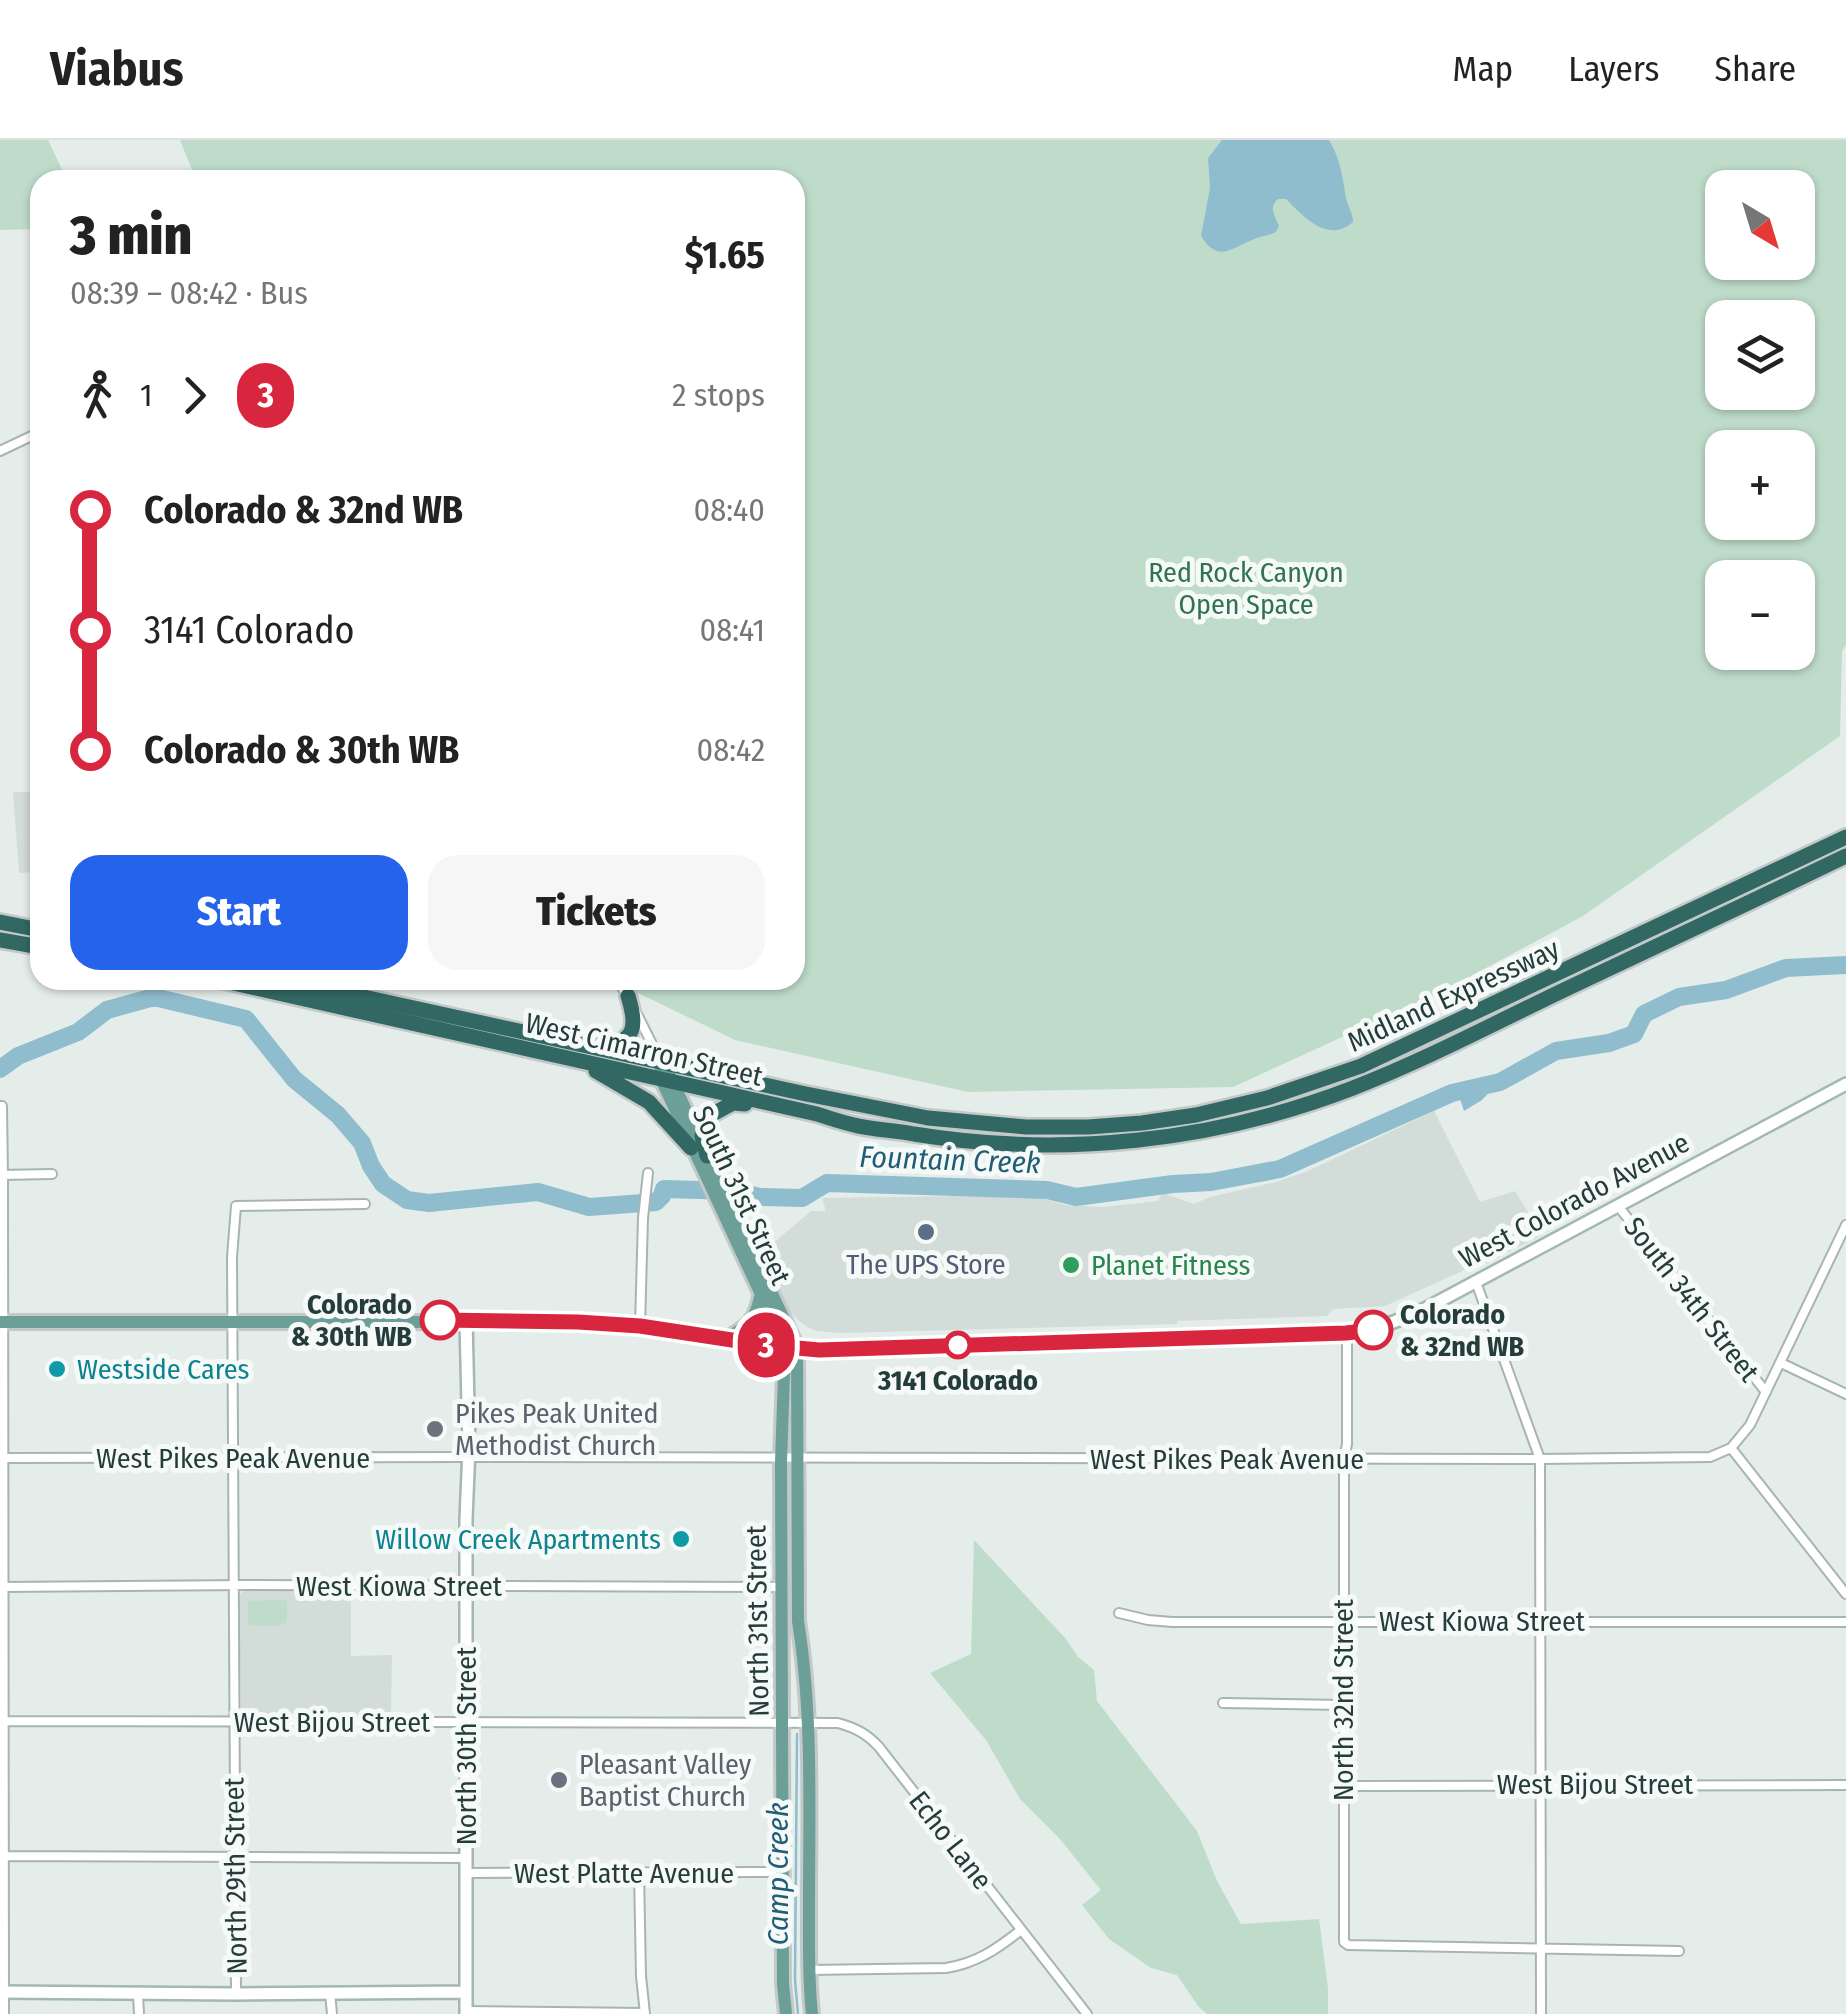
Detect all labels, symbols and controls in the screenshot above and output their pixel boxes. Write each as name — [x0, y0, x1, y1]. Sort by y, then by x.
text: Viabus — [50, 40, 184, 98]
text: Map — [1453, 48, 1513, 90]
text: Layers — [1568, 48, 1660, 90]
text: Share — [1715, 48, 1796, 90]
north arrow — [1705, 170, 1815, 280]
map controls — [1705, 170, 1815, 670]
text: 3 min — [70, 203, 192, 269]
text: $1.65 — [685, 232, 765, 278]
text: 08:39 – 08:42 · Bus — [70, 274, 308, 312]
button: layers — [1705, 300, 1815, 410]
icon: walk — [70, 368, 125, 423]
icon: forward — [167, 368, 222, 423]
text: 3 — [257, 374, 274, 416]
text: 1 — [140, 376, 152, 414]
text: 2 stops — [672, 376, 765, 414]
button: + — [1705, 430, 1815, 540]
text: Colorado & 32nd WB — [144, 487, 463, 533]
text: 08:40 — [694, 491, 765, 529]
park label: Red Rock Canyon Open Space — [1148, 556, 1344, 621]
button: − — [1705, 560, 1815, 670]
text: 3141 Colorado — [144, 607, 355, 653]
text: 08:41 — [699, 611, 765, 649]
text: Colorado & 30th WB — [144, 727, 459, 773]
text: 08:42 — [697, 731, 765, 769]
button: Start — [70, 855, 408, 970]
button: Tickets — [428, 855, 765, 970]
street label: Midland Expressway — [1342, 932, 1565, 1059]
street label: West Cimarron Street — [522, 1006, 767, 1093]
street label: South 31st Street — [686, 1101, 798, 1290]
street label: West Colorado Avenue — [1454, 1126, 1695, 1275]
water label: Fountain Creek — [859, 1139, 1041, 1181]
street label: South 34th Street — [1617, 1211, 1766, 1389]
marker: The UPS Store — [915, 1221, 937, 1243]
place label: The UPS Store — [846, 1248, 1006, 1281]
place label: Planet Fitness — [1091, 1249, 1250, 1282]
marker: Planet Fitness — [1060, 1254, 1082, 1276]
place label: Colorado & 30th WB — [291, 1288, 412, 1353]
place label: Colorado & 32nd WB — [1400, 1298, 1525, 1363]
marker: Colorado & 30th WB — [421, 1301, 459, 1339]
marker: Colorado & 32nd WB — [1354, 1311, 1392, 1349]
line badge: 3 — [734, 1312, 798, 1378]
text: 3 — [758, 1324, 774, 1366]
marker: 3141 Colorado — [945, 1332, 971, 1358]
place label: Westside Cares — [77, 1353, 250, 1386]
marker: Westside Cares — [46, 1358, 68, 1380]
place label: 3141 Colorado — [877, 1364, 1038, 1397]
place label: Pikes Peak United Methodist Church — [455, 1397, 658, 1462]
marker: Pikes Peak United Methodist Church — [424, 1418, 446, 1440]
street label: West Pikes Peak Avenue — [96, 1442, 370, 1475]
street label: West Pikes Peak Avenue — [1090, 1443, 1364, 1476]
place label: Willow Creek Apartments — [375, 1523, 661, 1556]
street label: North 31st Street — [739, 1524, 776, 1717]
marker: Willow Creek Apartments — [670, 1528, 692, 1550]
street label: West Kiowa Street — [296, 1570, 503, 1603]
street label: North 32nd Street — [1327, 1598, 1360, 1801]
street label: West Kiowa Street — [1379, 1605, 1586, 1638]
street label: North 30th Street — [450, 1646, 483, 1845]
street label: West Bijou Street — [234, 1706, 431, 1739]
place label: Pleasant Valley Baptist Church — [579, 1748, 752, 1813]
street label: West Bijou Street — [1497, 1768, 1694, 1801]
marker: Pleasant Valley Baptist Church — [548, 1769, 570, 1791]
street label: North 29th Street — [217, 1776, 254, 1975]
street label: Echo Lane — [902, 1785, 999, 1896]
water label: Camp Creek — [760, 1802, 796, 1946]
street label: West Platte Avenue — [514, 1857, 734, 1890]

